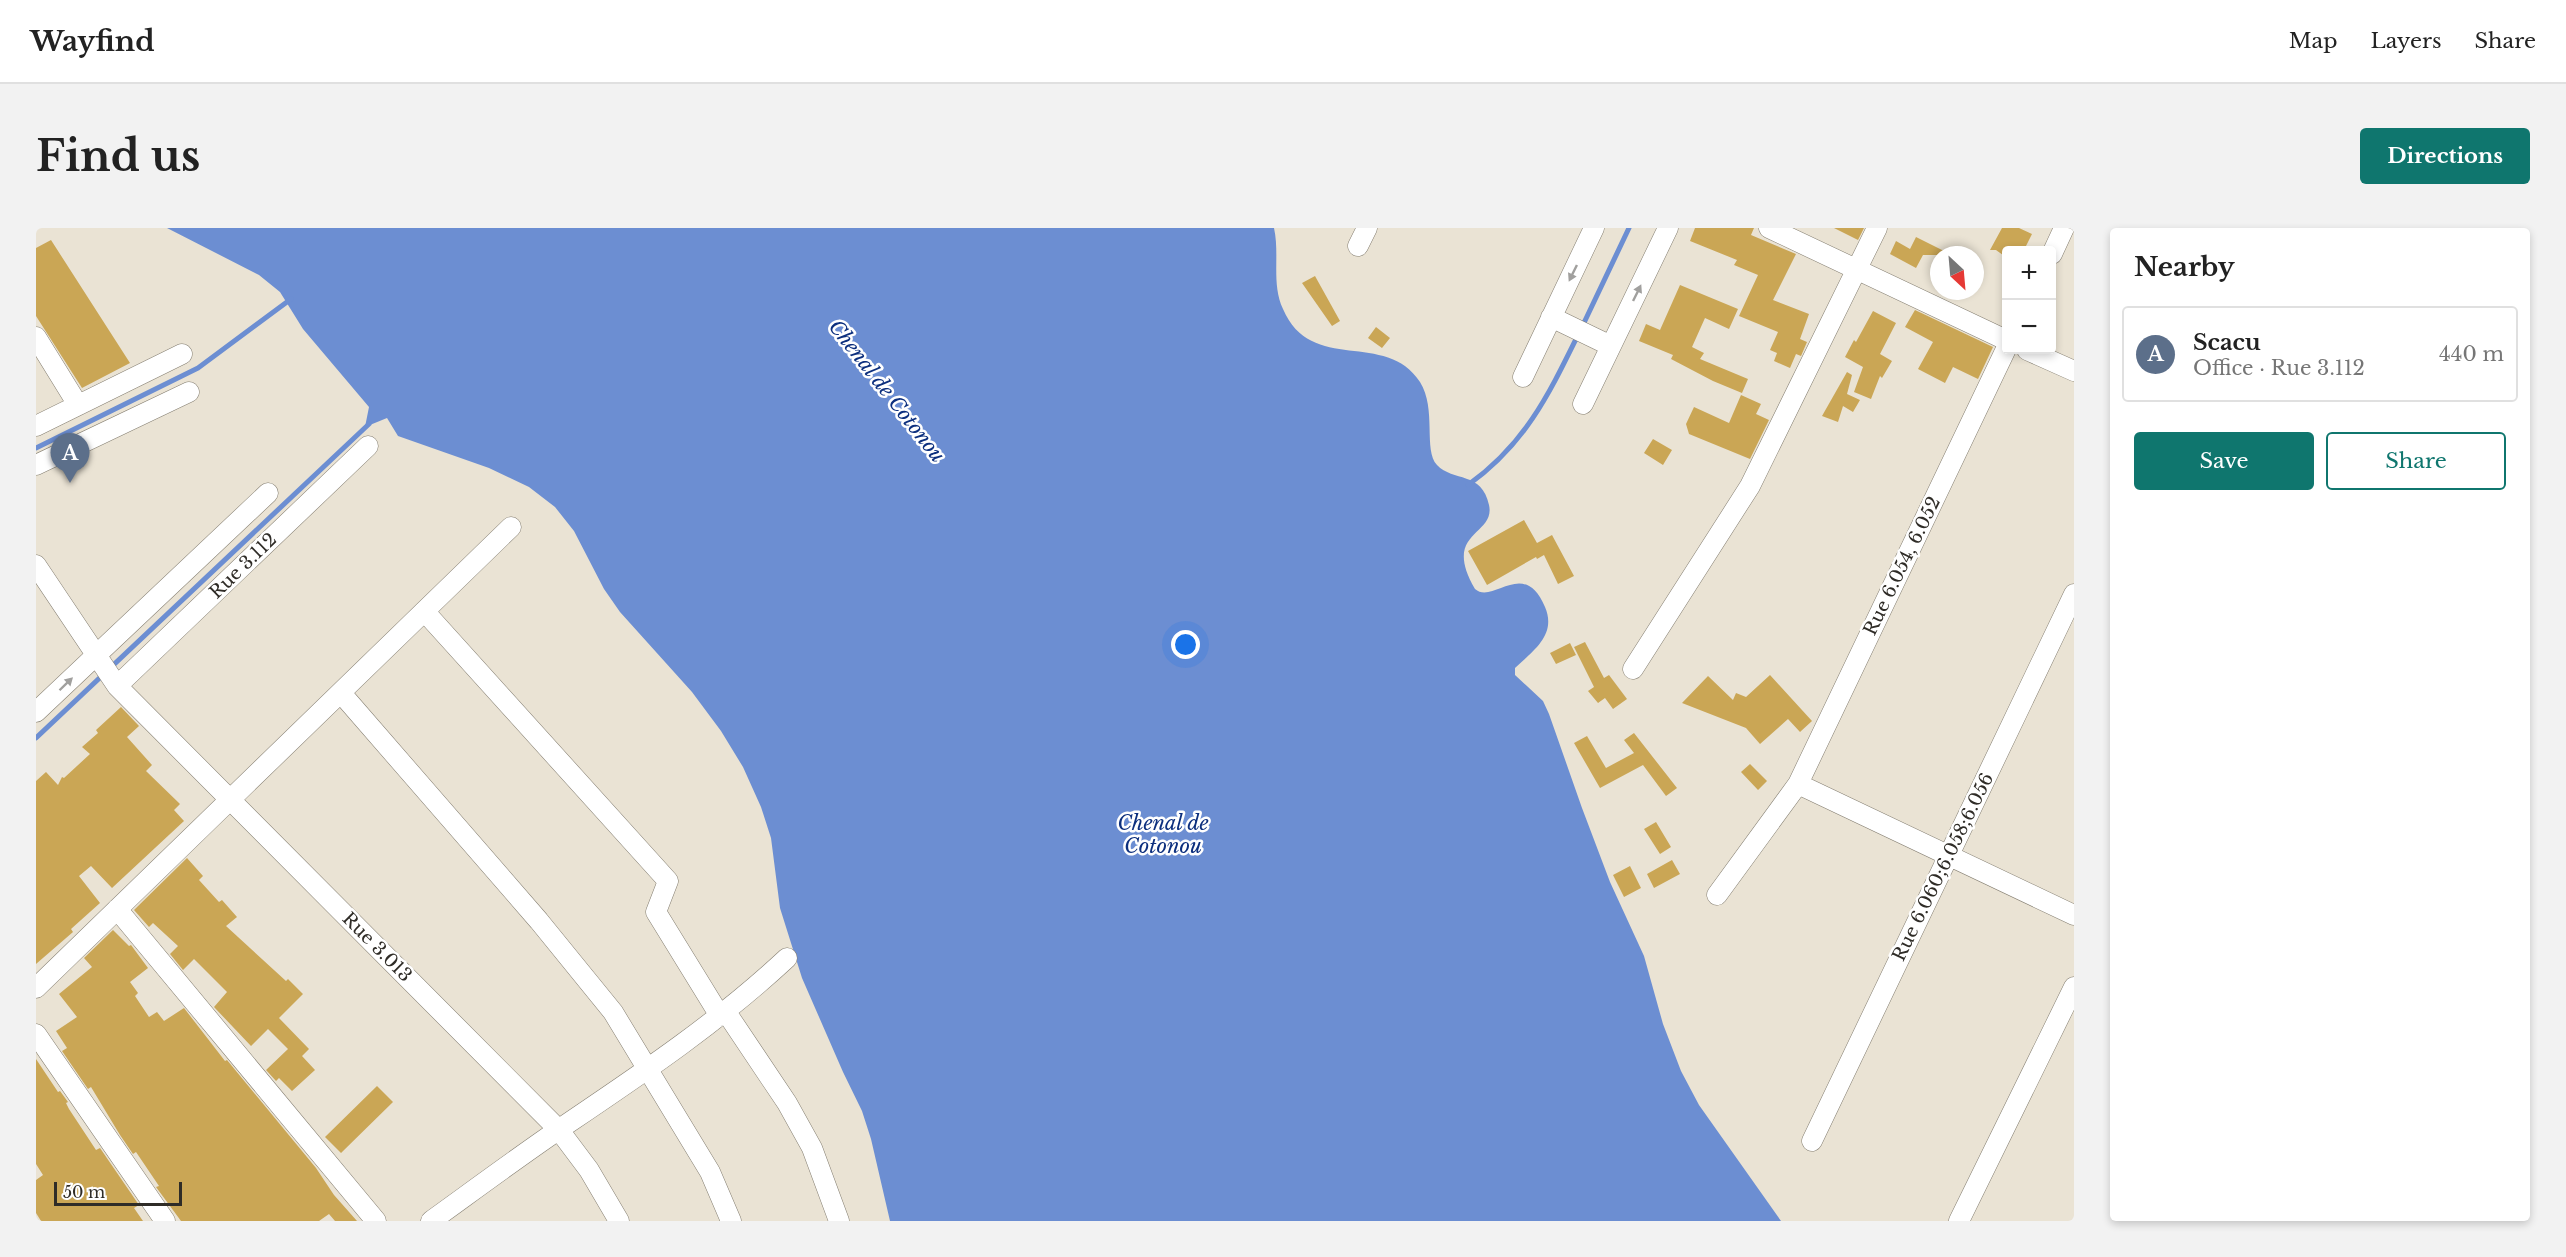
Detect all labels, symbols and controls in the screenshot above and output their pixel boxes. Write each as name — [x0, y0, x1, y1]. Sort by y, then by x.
text: Wayfind — [30, 24, 155, 59]
text: Map — [2289, 28, 2338, 54]
text: Layers — [2371, 28, 2442, 54]
text: Share — [2475, 28, 2536, 54]
button: Directions — [2360, 128, 2530, 184]
text: Find us — [36, 130, 200, 182]
north arrow — [1930, 246, 1984, 300]
map controls — [2002, 246, 2056, 354]
button: + — [2002, 246, 2056, 300]
text: Nearby — [2134, 251, 2235, 283]
one-way arrow — [1568, 264, 1577, 281]
one-way arrow — [1632, 285, 1641, 302]
button: − — [2002, 300, 2056, 354]
water label: Chenal de Cotonou — [824, 315, 950, 467]
text: Scacu — [2193, 329, 2261, 356]
text: A — [2147, 342, 2164, 366]
text: 440 m — [2439, 342, 2504, 366]
text: Office · Rue 3.112 — [2193, 356, 2365, 380]
button: Save — [2134, 432, 2314, 490]
button: Share — [2326, 432, 2506, 490]
pin: A — [51, 434, 90, 483]
street label: Rue 6.054, 6.052 — [1859, 493, 1945, 639]
street label: Rue 3.112 — [205, 529, 281, 603]
your location — [1171, 630, 1200, 659]
one-way arrow — [59, 677, 73, 691]
street label: Rue 6.060;6.058;6.056 — [1888, 769, 1998, 965]
water label: Chenal de Cotonou — [1117, 811, 1209, 858]
street label: Rue 3.013 — [338, 908, 416, 986]
scale bar — [54, 1179, 182, 1206]
text: 50 m — [63, 1182, 105, 1202]

